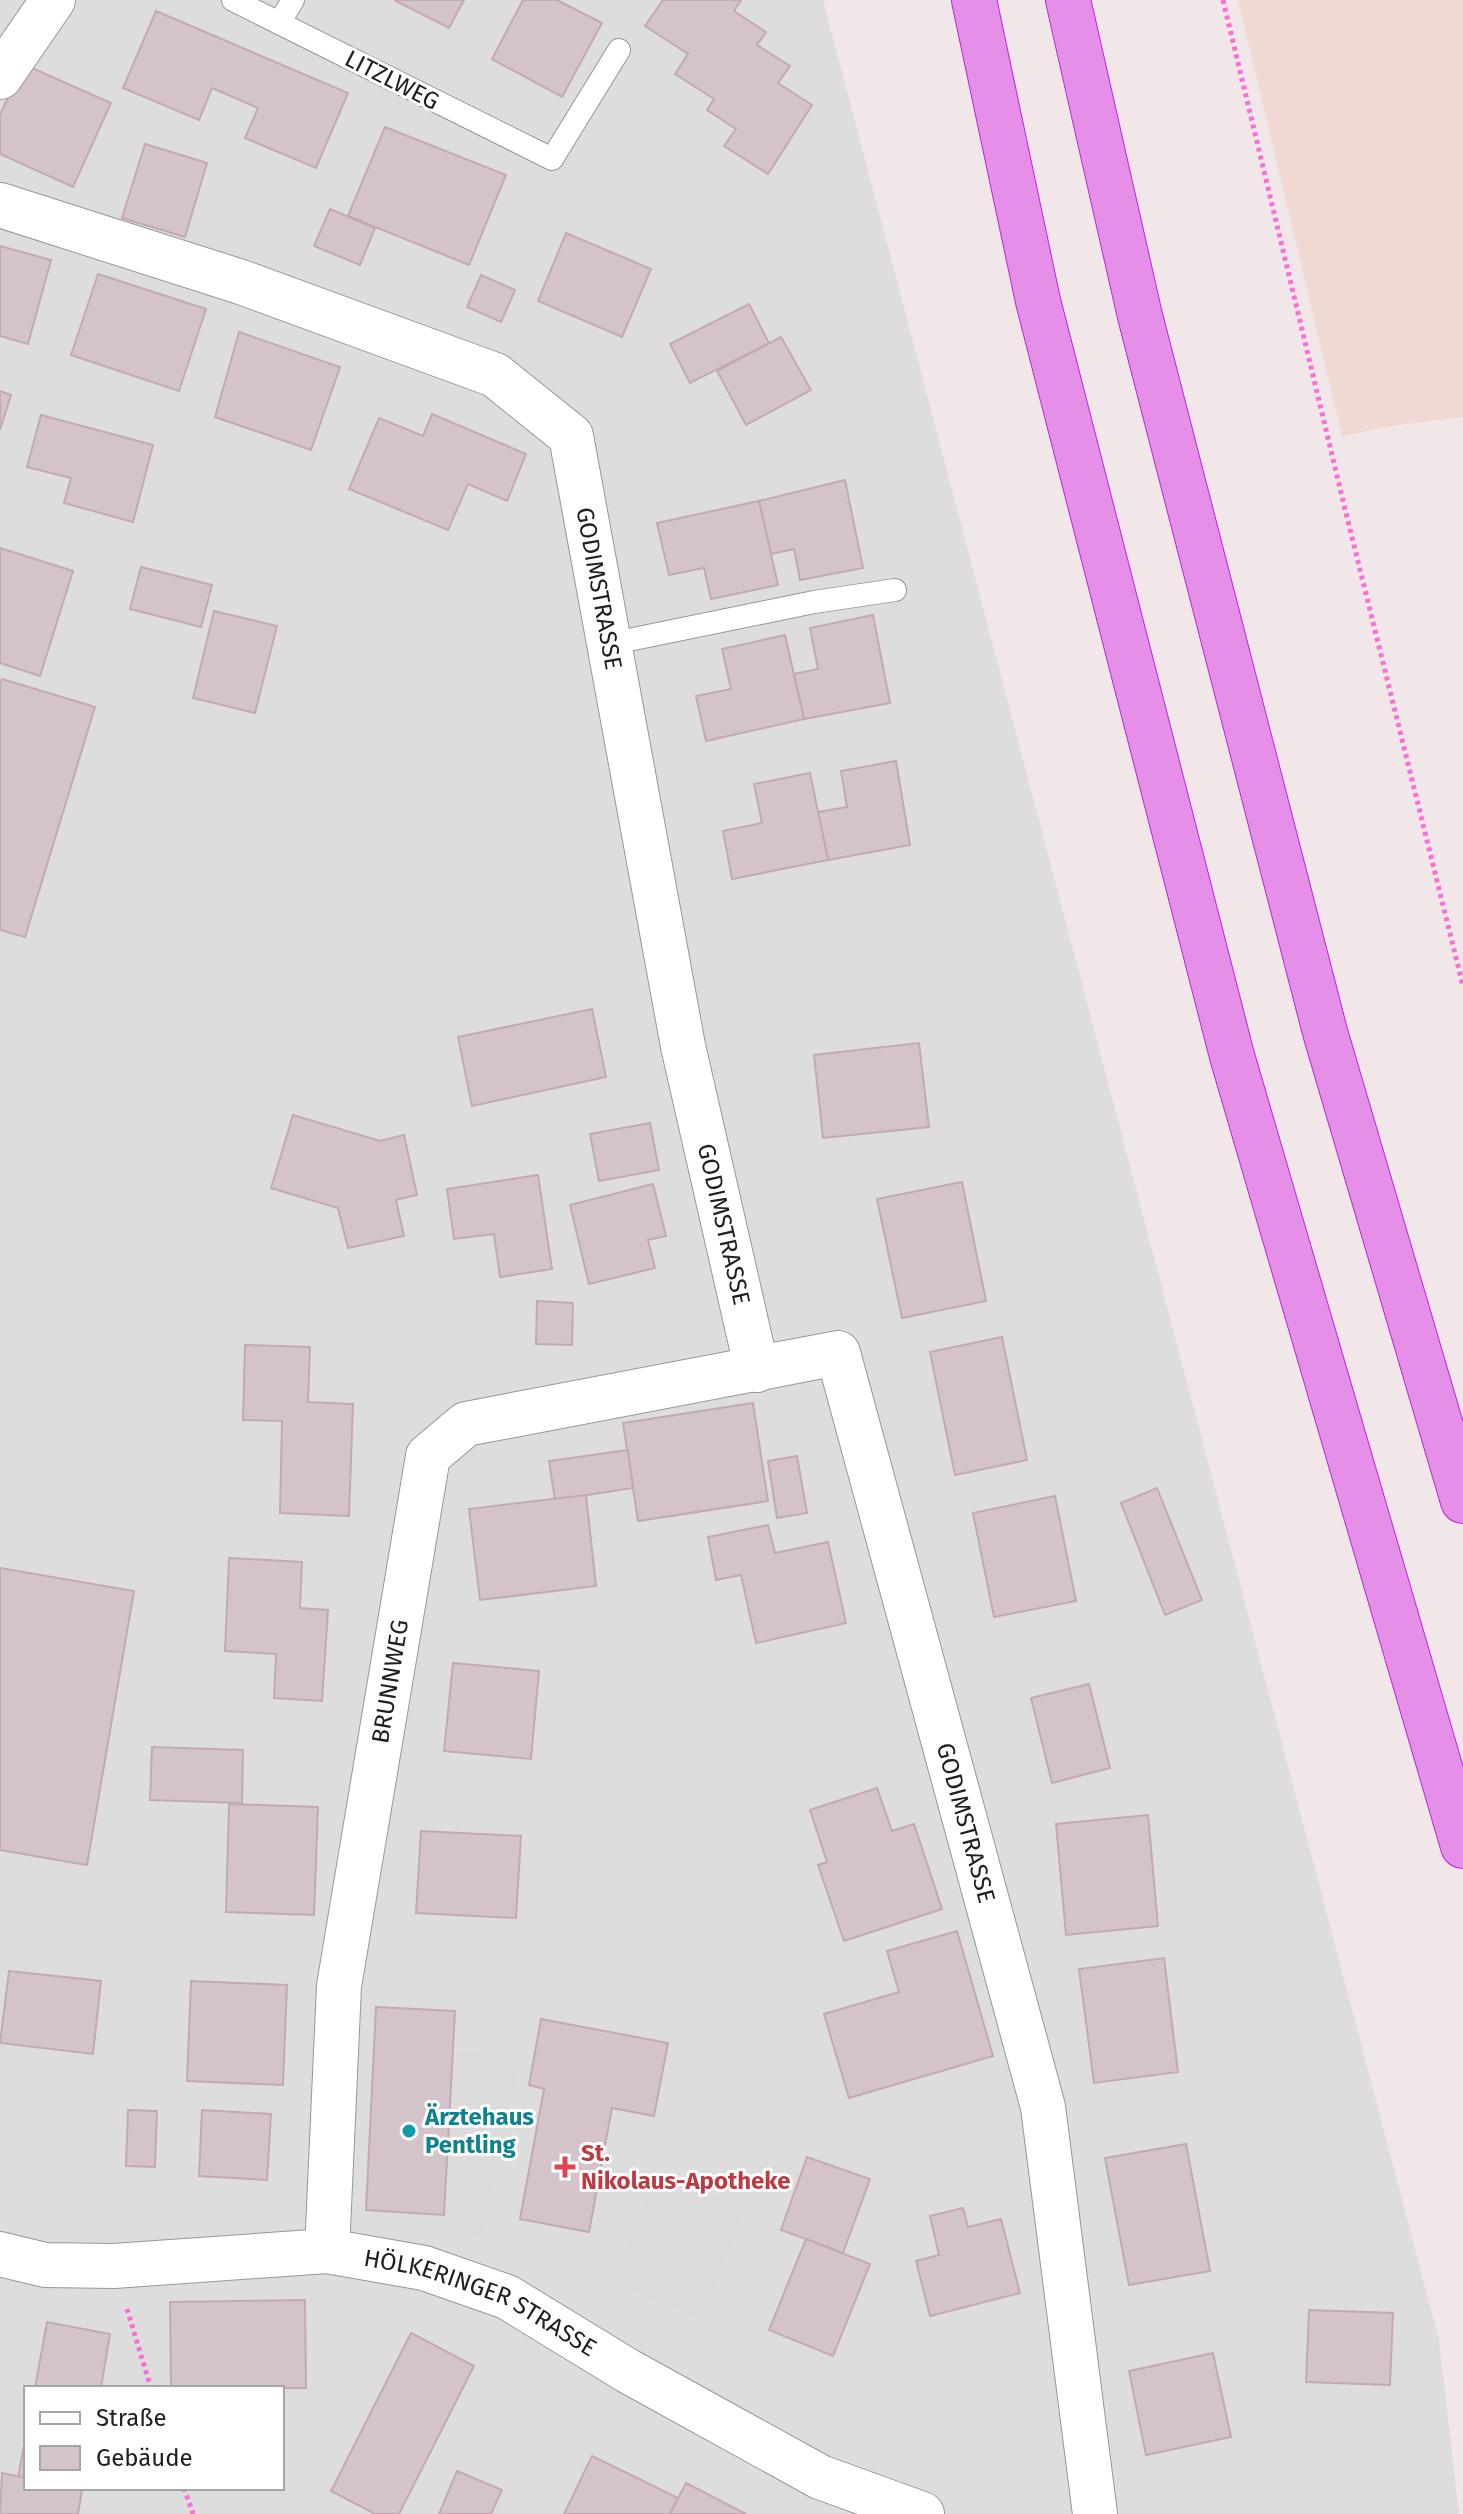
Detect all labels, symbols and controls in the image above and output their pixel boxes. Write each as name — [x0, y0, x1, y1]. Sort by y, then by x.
street label: LITZLWEG — [340, 44, 444, 116]
street label: GODIMSTRASSE — [570, 505, 628, 672]
street label: GODIMSTRASSE — [692, 1141, 756, 1308]
street label: BRUNNWEG — [366, 1617, 414, 1746]
street label: GODIMSTRASSE — [931, 1740, 1001, 1906]
place label: Ärztehaus Pentling — [424, 2103, 534, 2159]
marker: Ärztehaus Pentling — [400, 2122, 418, 2140]
place label: St. Nikolaus-Apotheke — [581, 2139, 790, 2195]
marker: St. Nikolaus-Apotheke — [556, 2158, 574, 2176]
street label: HÖLKERINGER STRASSE — [362, 2244, 601, 2362]
legend — [24, 2386, 284, 2490]
text: Straße — [96, 2404, 167, 2432]
text: Gebäude — [96, 2444, 193, 2472]

